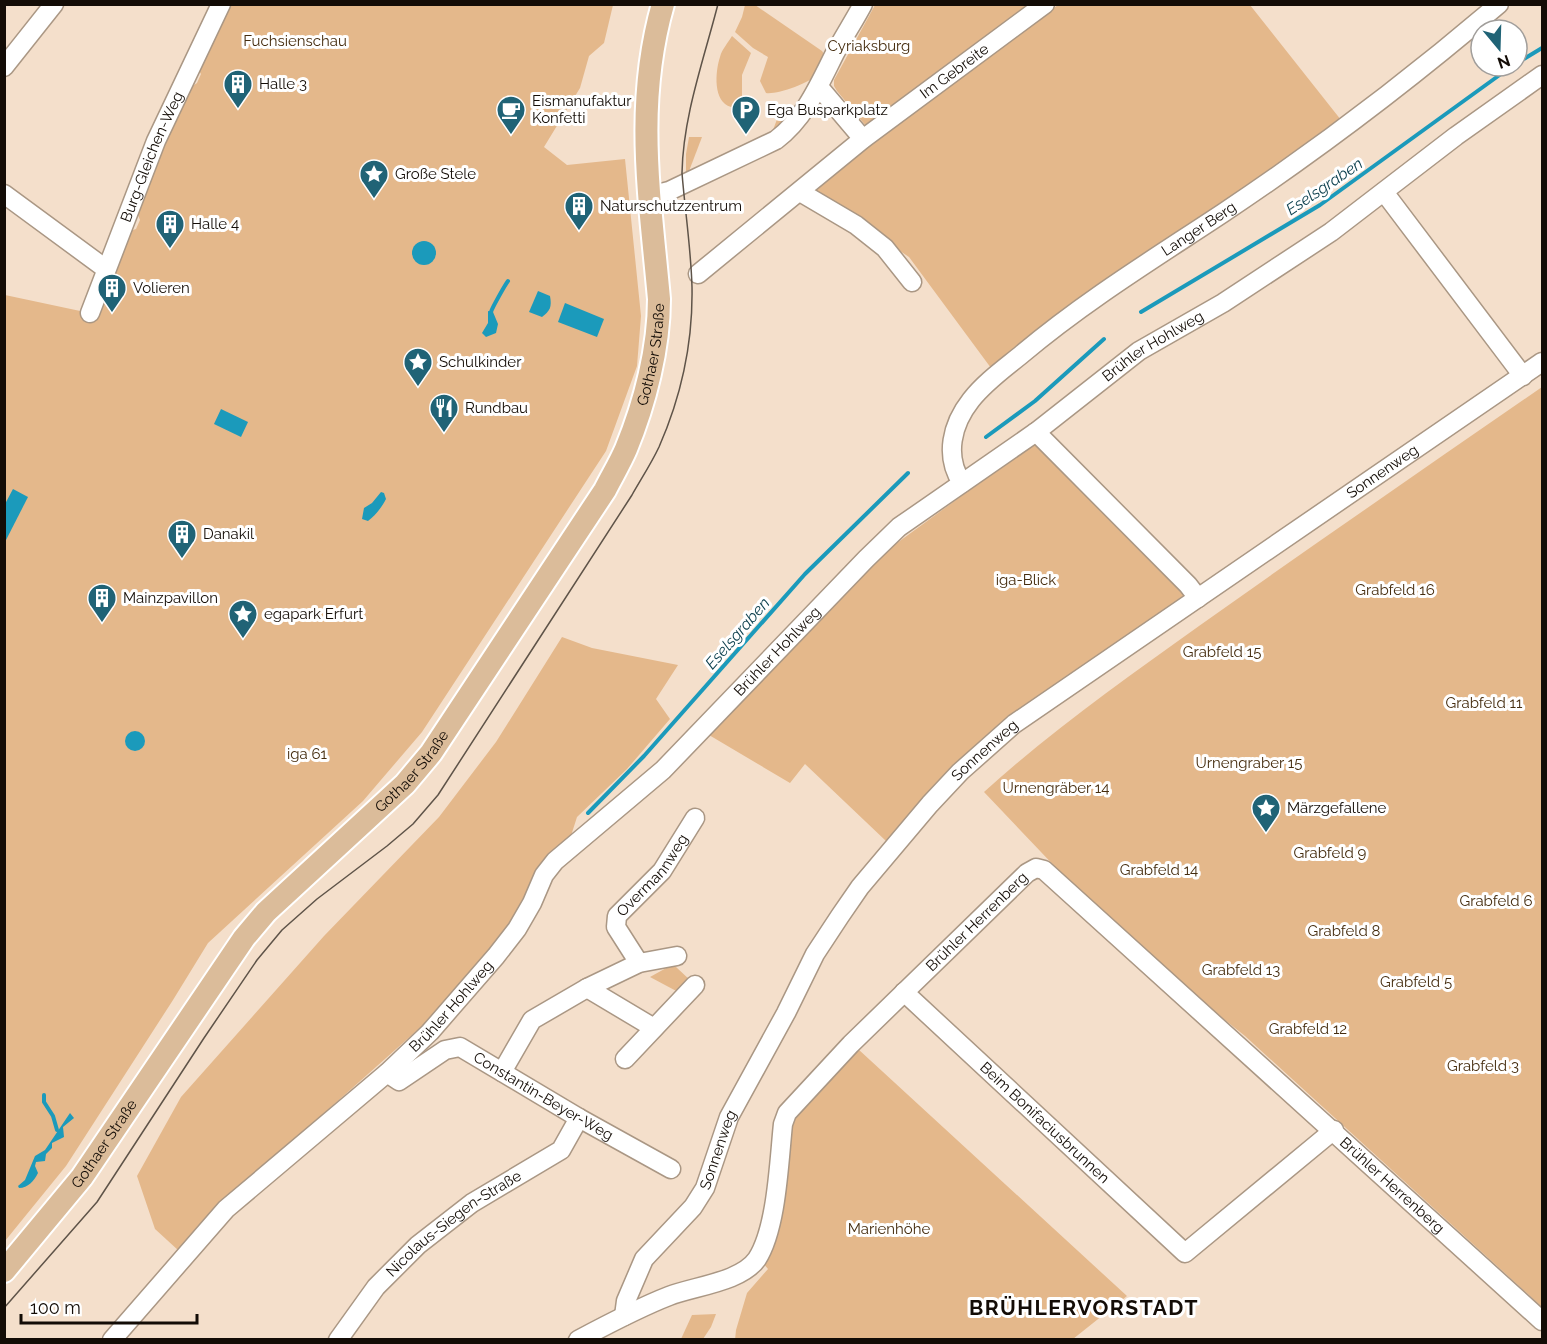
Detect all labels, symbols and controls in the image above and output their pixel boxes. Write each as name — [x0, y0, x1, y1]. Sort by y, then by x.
north arrow — [1469, 18, 1529, 78]
park label: Fuchsienschau — [243, 32, 347, 50]
park label: Cyriaksburg — [828, 37, 910, 55]
street label: Im Gebreite — [917, 40, 992, 103]
text: N — [1495, 51, 1513, 73]
building icon: Halle 3 — [222, 68, 254, 110]
place label: Halle 3 — [259, 75, 307, 93]
street label: Burg-Gleichen-Weg — [117, 89, 187, 225]
place label: Eismanufaktur Konfetti — [532, 92, 632, 127]
cafe icon: Eismanufaktur Konfetti — [495, 94, 527, 136]
parking icon: Ega Busparkplatz — [730, 94, 762, 136]
place label: Ega Busparkplatz — [767, 101, 888, 119]
water label: Eselsgraben — [1282, 154, 1366, 219]
place icon: Große Stele — [358, 158, 390, 200]
place label: Große Stele — [395, 165, 476, 183]
building icon: Naturschutzzentrum — [563, 190, 595, 232]
place label: Naturschutzzentrum — [600, 197, 742, 215]
street label: Langer Berg — [1158, 198, 1240, 260]
building icon: Halle 4 — [154, 208, 186, 250]
place label: Halle 4 — [191, 215, 239, 233]
building icon: Volieren — [96, 272, 128, 314]
place label: Volieren — [133, 279, 190, 297]
street label: Gothaer Straße — [633, 303, 668, 408]
street label: Brühler Hohlweg — [1099, 307, 1207, 385]
place icon: Schulkinder — [402, 346, 434, 388]
place label: Schulkinder — [439, 353, 522, 371]
restaurant icon: Rundbau — [428, 392, 460, 434]
place label: Rundbau — [465, 399, 528, 417]
street label: Sonnenweg — [1343, 441, 1422, 502]
building icon: Danakil — [166, 518, 198, 560]
place label: Danakil — [203, 525, 255, 543]
park label: iga-Blick — [996, 571, 1056, 589]
park label: Grabfeld 16 — [1355, 581, 1435, 599]
building icon: Mainzpavillon — [86, 582, 118, 624]
place label: Mainzpavillon — [123, 589, 218, 607]
water label: Eselsgraben — [701, 594, 774, 673]
place icon: egapark Erfurt — [227, 598, 259, 640]
street label: Brühler Hohlweg — [730, 603, 824, 700]
place label: egapark Erfurt — [264, 605, 363, 623]
park label: Grabfeld 15 — [1183, 643, 1261, 661]
park label: Grabfeld 11 — [1446, 694, 1523, 712]
street label: Sonnenweg — [948, 716, 1022, 784]
street label: Gothaer Straße — [371, 727, 453, 816]
park label: iga 61 — [287, 745, 328, 763]
park label: Urnengraber 15 — [1196, 754, 1302, 772]
park label: Urnengräber 14 — [1003, 779, 1109, 797]
place icon: Märzgefallene — [1250, 792, 1282, 834]
place label: Märzgefallene — [1287, 799, 1387, 817]
street label: Overmannweg — [613, 831, 692, 920]
park label: Grabfeld 9 — [1294, 844, 1367, 862]
park label: Grabfeld 14 — [1120, 861, 1198, 879]
street label: Brühler Herrenberg — [922, 868, 1031, 975]
park label: Grabfeld 6 — [1459, 892, 1533, 910]
park label: Grabfeld 8 — [1308, 922, 1381, 940]
street label: Brühler Hohlweg — [405, 957, 497, 1056]
park label: Grabfeld 13 — [1202, 961, 1280, 979]
park label: Grabfeld 5 — [1380, 973, 1452, 991]
park label: Grabfeld 12 — [1269, 1020, 1347, 1038]
street label: Constantin-Beyer-Weg — [470, 1048, 616, 1144]
park label: Grabfeld 3 — [1447, 1057, 1519, 1075]
street label: Beim Bonifaciusbrunnen — [976, 1058, 1113, 1187]
street label: Gothaer Straße — [67, 1096, 141, 1192]
street label: Sonnenweg — [696, 1107, 740, 1192]
street label: Brühler Herrenberg — [1336, 1133, 1448, 1237]
street label: Nicolaus-Siegen-Straße — [382, 1167, 525, 1281]
park label: Marienhöhe — [848, 1220, 930, 1238]
scale bar — [21, 1287, 196, 1325]
district label: BRÜHLERVORSTADT — [969, 1295, 1199, 1320]
text: 100 m — [30, 1297, 81, 1318]

